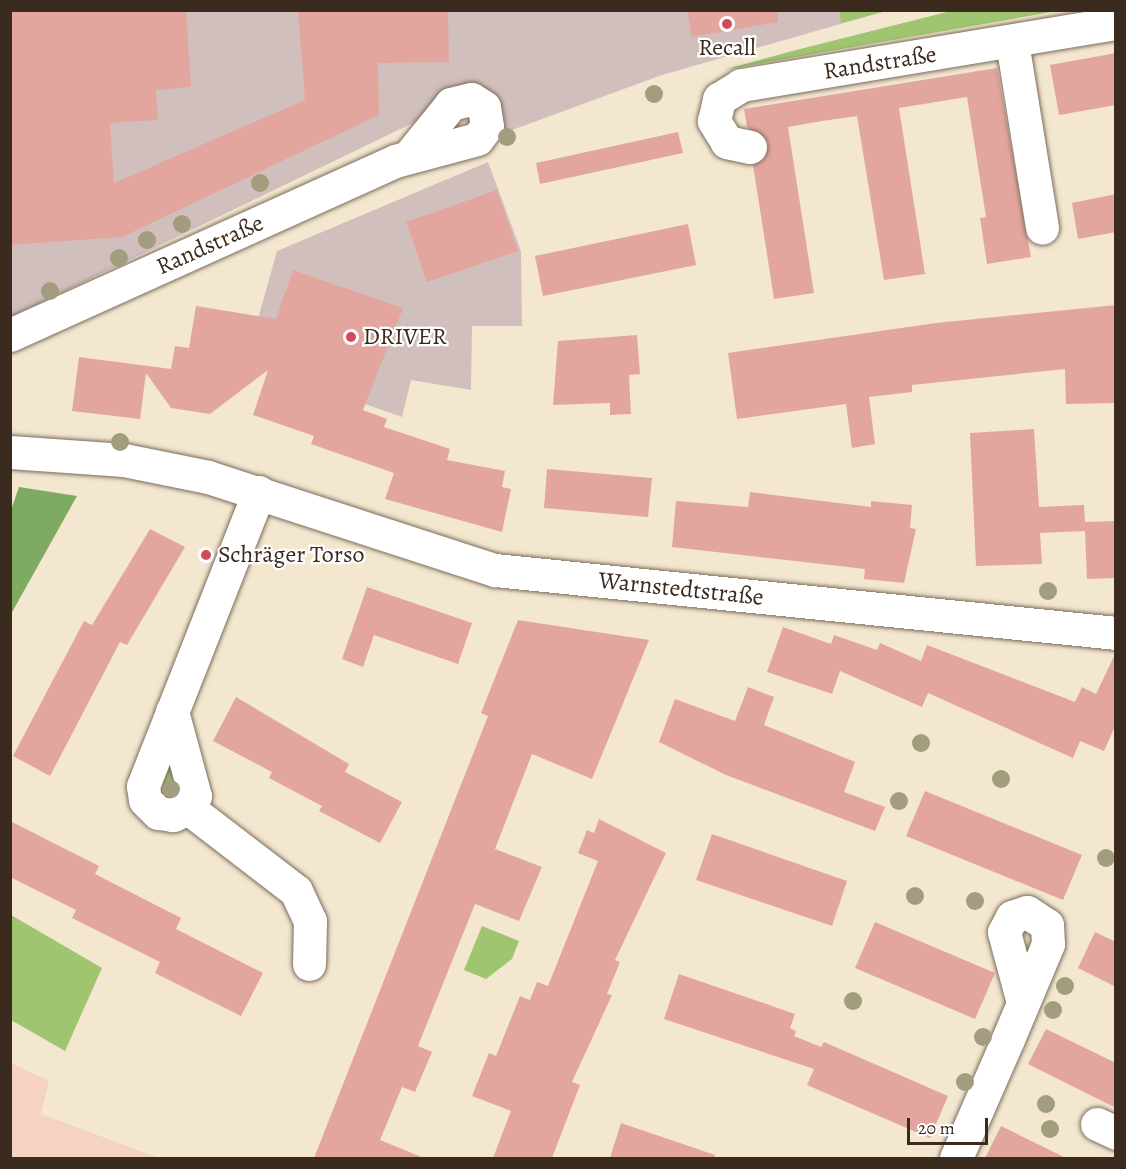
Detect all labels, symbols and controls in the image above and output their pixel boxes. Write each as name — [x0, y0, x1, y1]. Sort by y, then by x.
marker: Recall — [720, 17, 734, 31]
place label: Recall — [698, 34, 756, 62]
street label: Randstraße — [821, 40, 939, 86]
street label: Randstraße — [152, 209, 268, 281]
place label: DRIVER — [363, 323, 447, 351]
marker: DRIVER — [344, 330, 358, 344]
place label: Schräger Torso — [218, 541, 364, 569]
marker: Schräger Torso — [199, 548, 213, 562]
street label: Warnstedtstraße — [597, 566, 765, 612]
scale bar — [910, 1106, 991, 1144]
text: 20 m — [918, 1116, 955, 1140]

